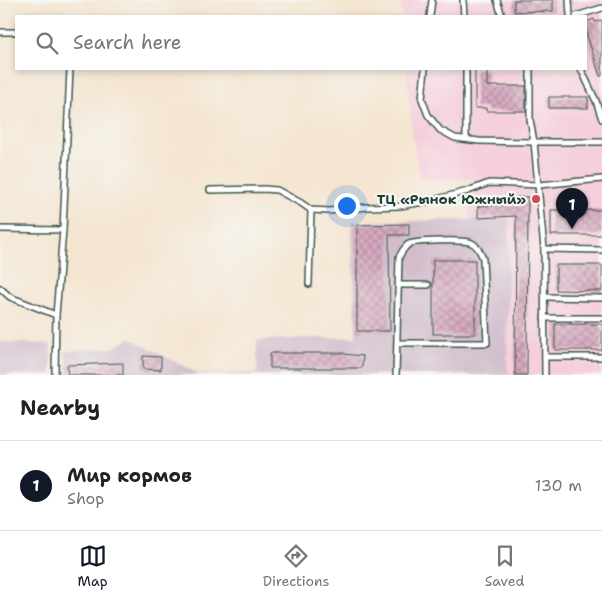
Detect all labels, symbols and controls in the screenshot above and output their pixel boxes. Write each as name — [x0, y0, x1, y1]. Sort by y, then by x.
search box — [15, 15, 587, 70]
icon: search — [33, 29, 61, 57]
text: Search here — [73, 30, 182, 55]
pin: 1 — [556, 188, 588, 229]
place label: ТЦ «Рынок Южный» — [377, 190, 526, 208]
your location — [334, 193, 360, 219]
marker: ТЦ «Рынок Южный» — [530, 193, 542, 205]
text: Nearby — [20, 394, 100, 422]
text: Мир кормов — [67, 463, 192, 488]
text: 1 — [32, 475, 40, 496]
text: 130 m — [535, 475, 582, 496]
text: Shop — [67, 488, 104, 509]
tab: Map — [78, 542, 108, 590]
tab: Directions — [263, 542, 329, 590]
tab: Saved — [485, 542, 524, 590]

